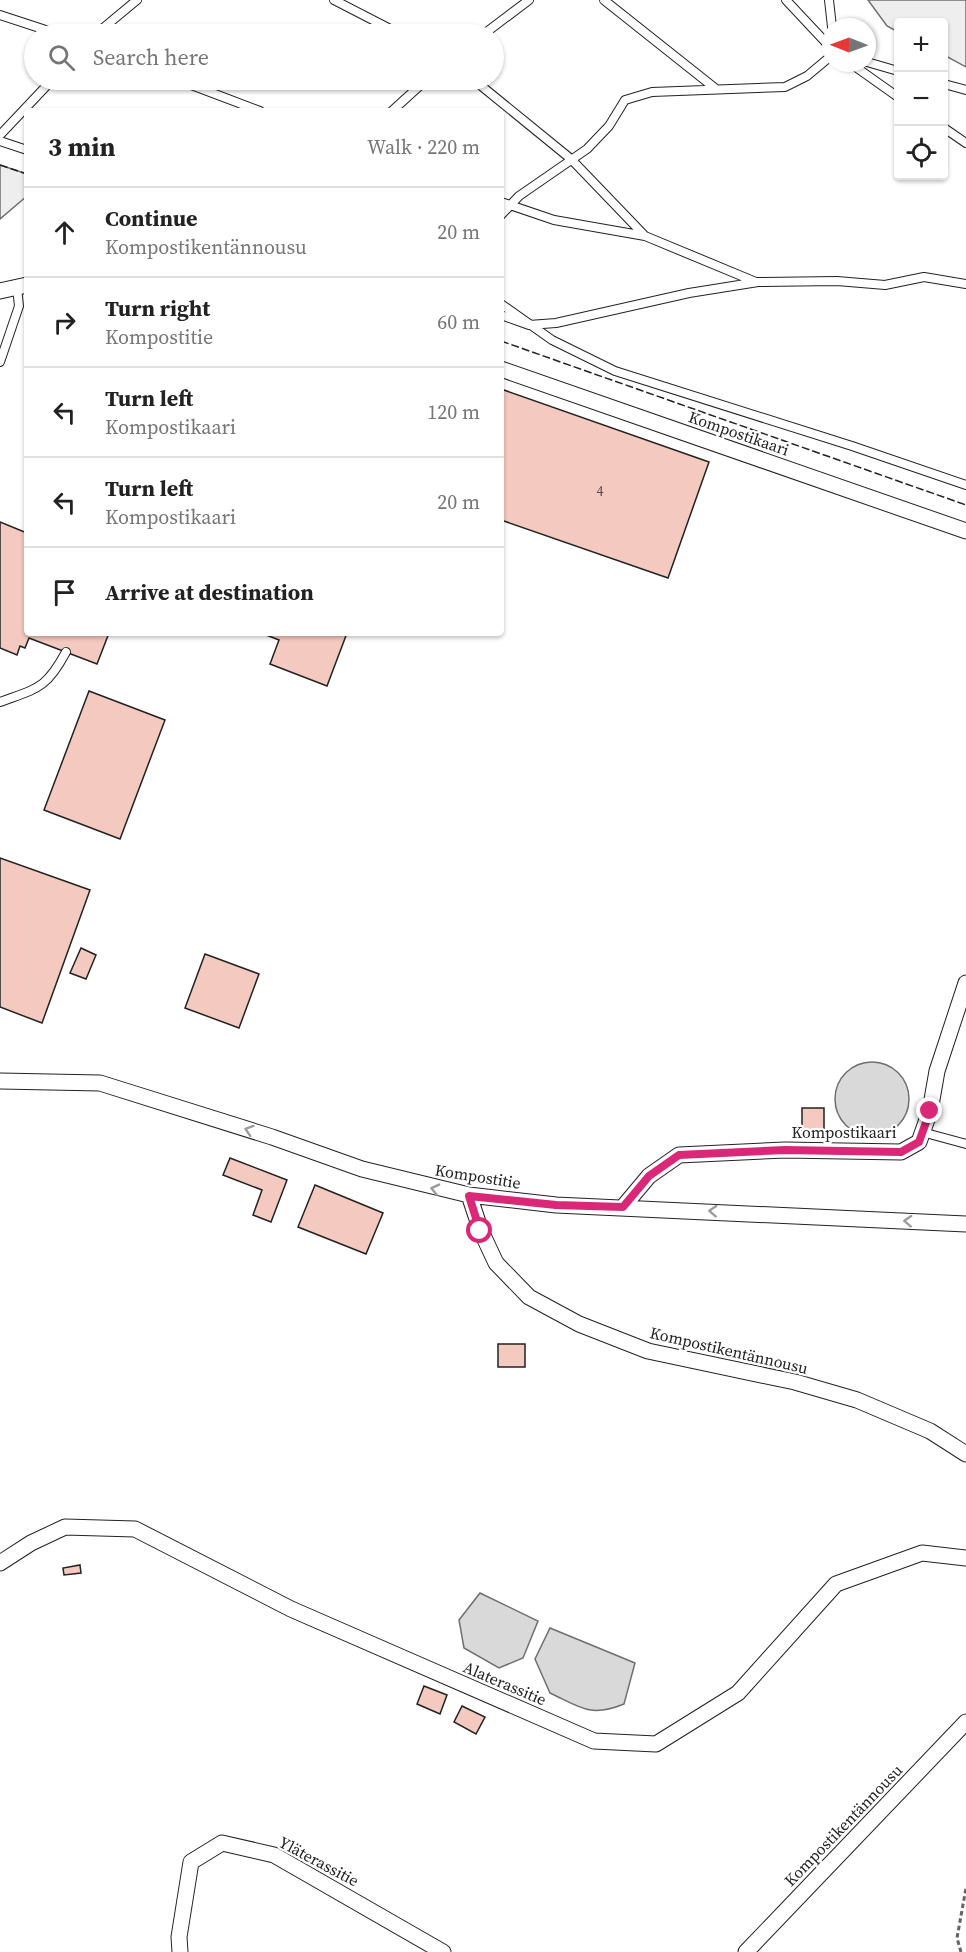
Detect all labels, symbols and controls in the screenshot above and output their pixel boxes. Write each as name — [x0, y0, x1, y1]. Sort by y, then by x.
north arrow — [822, 18, 876, 72]
map controls — [894, 18, 948, 180]
button: + — [894, 18, 948, 72]
search box — [24, 24, 504, 90]
icon: search — [45, 41, 78, 74]
text: Search here — [93, 42, 209, 72]
button: − — [894, 72, 948, 126]
button: locate — [894, 126, 948, 180]
text: 3 min — [48, 129, 115, 165]
text: Walk · 220 m — [367, 133, 480, 161]
text: Continue — [105, 203, 198, 233]
icon: ahead — [48, 216, 81, 249]
text: 20 m — [437, 218, 480, 246]
text: Kompostikentännousu — [105, 233, 307, 261]
text: Turn right — [105, 293, 210, 323]
icon: right — [48, 306, 81, 339]
text: 60 m — [437, 308, 480, 336]
text: Kompostitie — [105, 323, 213, 351]
text: Turn left — [105, 383, 193, 413]
icon: left — [48, 396, 81, 429]
text: 120 m — [427, 398, 480, 426]
street label: Kompostikaari — [686, 406, 792, 461]
text: Kompostikaari — [105, 413, 236, 441]
text: Turn left — [105, 473, 193, 503]
house number: 4 — [597, 481, 604, 501]
icon: left — [48, 486, 81, 519]
text: 20 m — [437, 488, 480, 516]
text: Kompostikaari — [105, 503, 236, 531]
icon: arrive — [48, 576, 81, 609]
text: Arrive at destination — [105, 577, 314, 607]
route end — [916, 1097, 942, 1123]
street label: Kompostikaari — [792, 1121, 897, 1143]
one-way arrow — [244, 1125, 255, 1137]
street label: Kompostitie — [434, 1158, 522, 1194]
one-way arrow — [430, 1183, 440, 1196]
one-way arrow — [708, 1205, 717, 1218]
one-way arrow — [903, 1215, 912, 1228]
route start — [466, 1217, 492, 1243]
street label: Kompostikentännousu — [648, 1321, 810, 1379]
street label: Alaterassitie — [460, 1656, 550, 1710]
street label: Kompostikentännousu — [779, 1759, 907, 1891]
street label: Yläterassitie — [275, 1831, 363, 1891]

